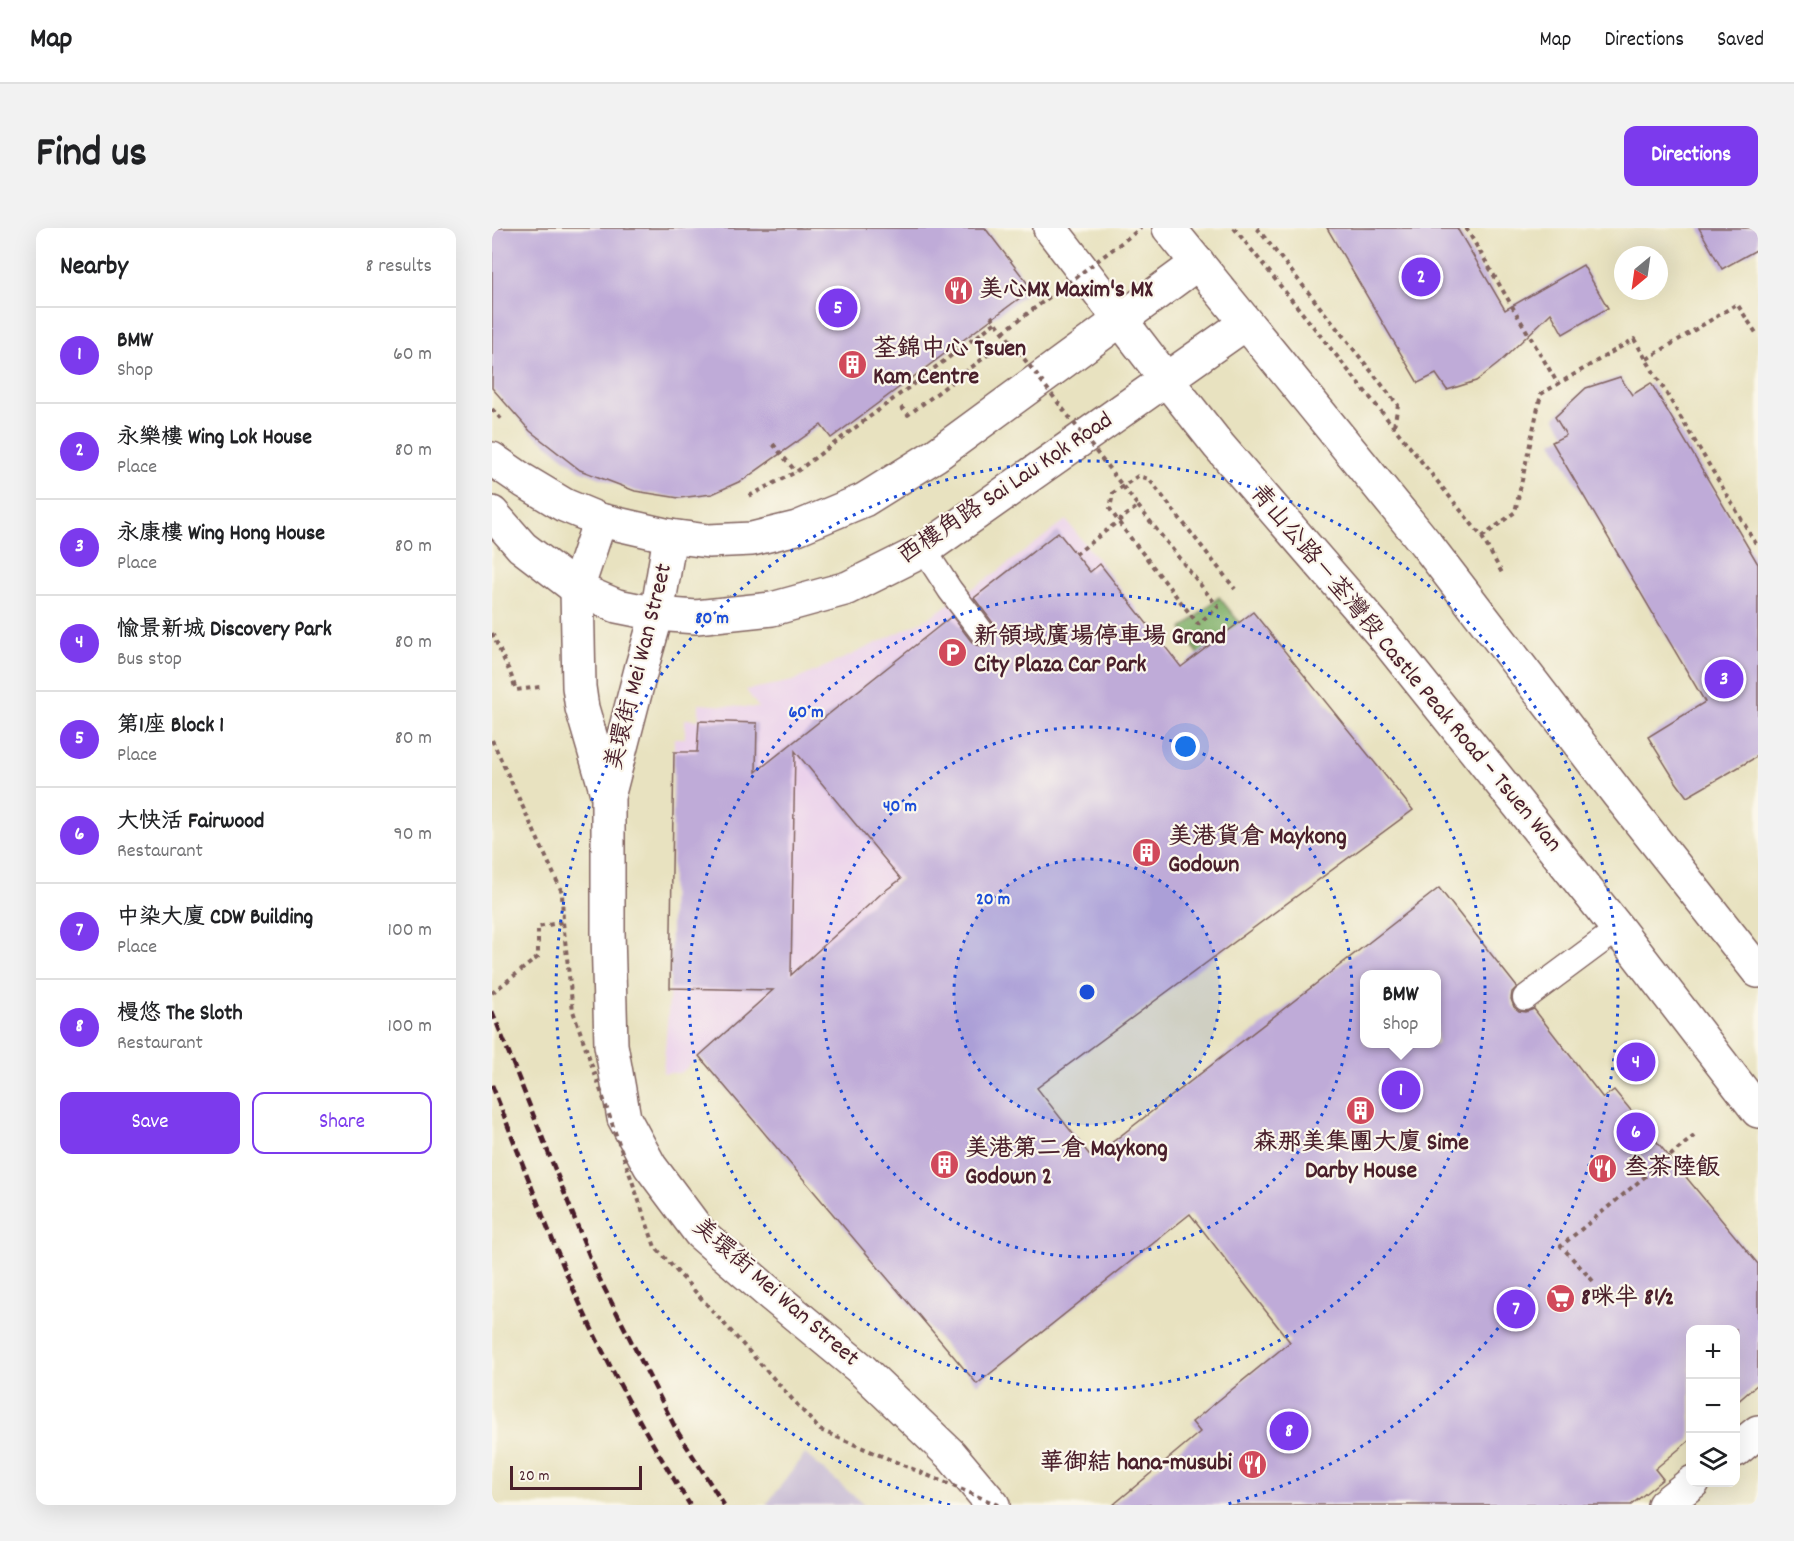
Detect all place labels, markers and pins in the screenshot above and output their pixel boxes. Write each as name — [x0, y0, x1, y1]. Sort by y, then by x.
pin: 2 — [1402, 254, 1440, 300]
place label: 美心MX Maxim's MX — [979, 274, 1154, 308]
restaurant icon: 美心MX Maxim's MX — [942, 275, 974, 307]
pin: 5 — [818, 286, 858, 331]
place label: 荃錦中心 Tsuen Kam Centre — [873, 333, 1026, 395]
building icon: 荃錦中心 Tsuen Kam Centre — [836, 348, 868, 380]
place label: 新領域廣場停車場 Grand City Plaza Car Park — [974, 621, 1226, 683]
parking icon: 新領域廣場停車場 Grand City Plaza Car Park — [937, 636, 969, 668]
pin: 3 — [1704, 656, 1744, 702]
place label: 美港貨倉 Maykong Godown — [1168, 821, 1347, 883]
building icon: 美港貨倉 Maykong Godown — [1131, 836, 1163, 868]
centre of rings — [1077, 982, 1097, 1002]
pin: 4 — [1616, 1040, 1656, 1084]
pin: 1 — [1382, 1068, 1420, 1112]
building icon: 森那美集團大廈 Sime Darby House — [1345, 1095, 1377, 1127]
pin: 6 — [1616, 1110, 1656, 1154]
place label: 森那美集團大廈 Sime Darby House — [1253, 1127, 1469, 1189]
place label: 美港第二倉 Maykong Godown 2 — [965, 1133, 1168, 1195]
building icon: 美港第二倉 Maykong Godown 2 — [928, 1148, 960, 1180]
place label: 叁茶陸飯 — [1624, 1152, 1720, 1186]
restaurant icon: 叁茶陸飯 — [1587, 1153, 1619, 1185]
place label: 8咪半 8½ — [1581, 1282, 1674, 1316]
supermarket icon: 8咪半 8½ — [1544, 1283, 1576, 1315]
pin: 7 — [1496, 1286, 1536, 1332]
pin: 8 — [1270, 1408, 1308, 1454]
place label: 華御結 hana-musubi — [1040, 1447, 1233, 1481]
restaurant icon: 華御結 hana-musubi — [1237, 1448, 1269, 1480]

